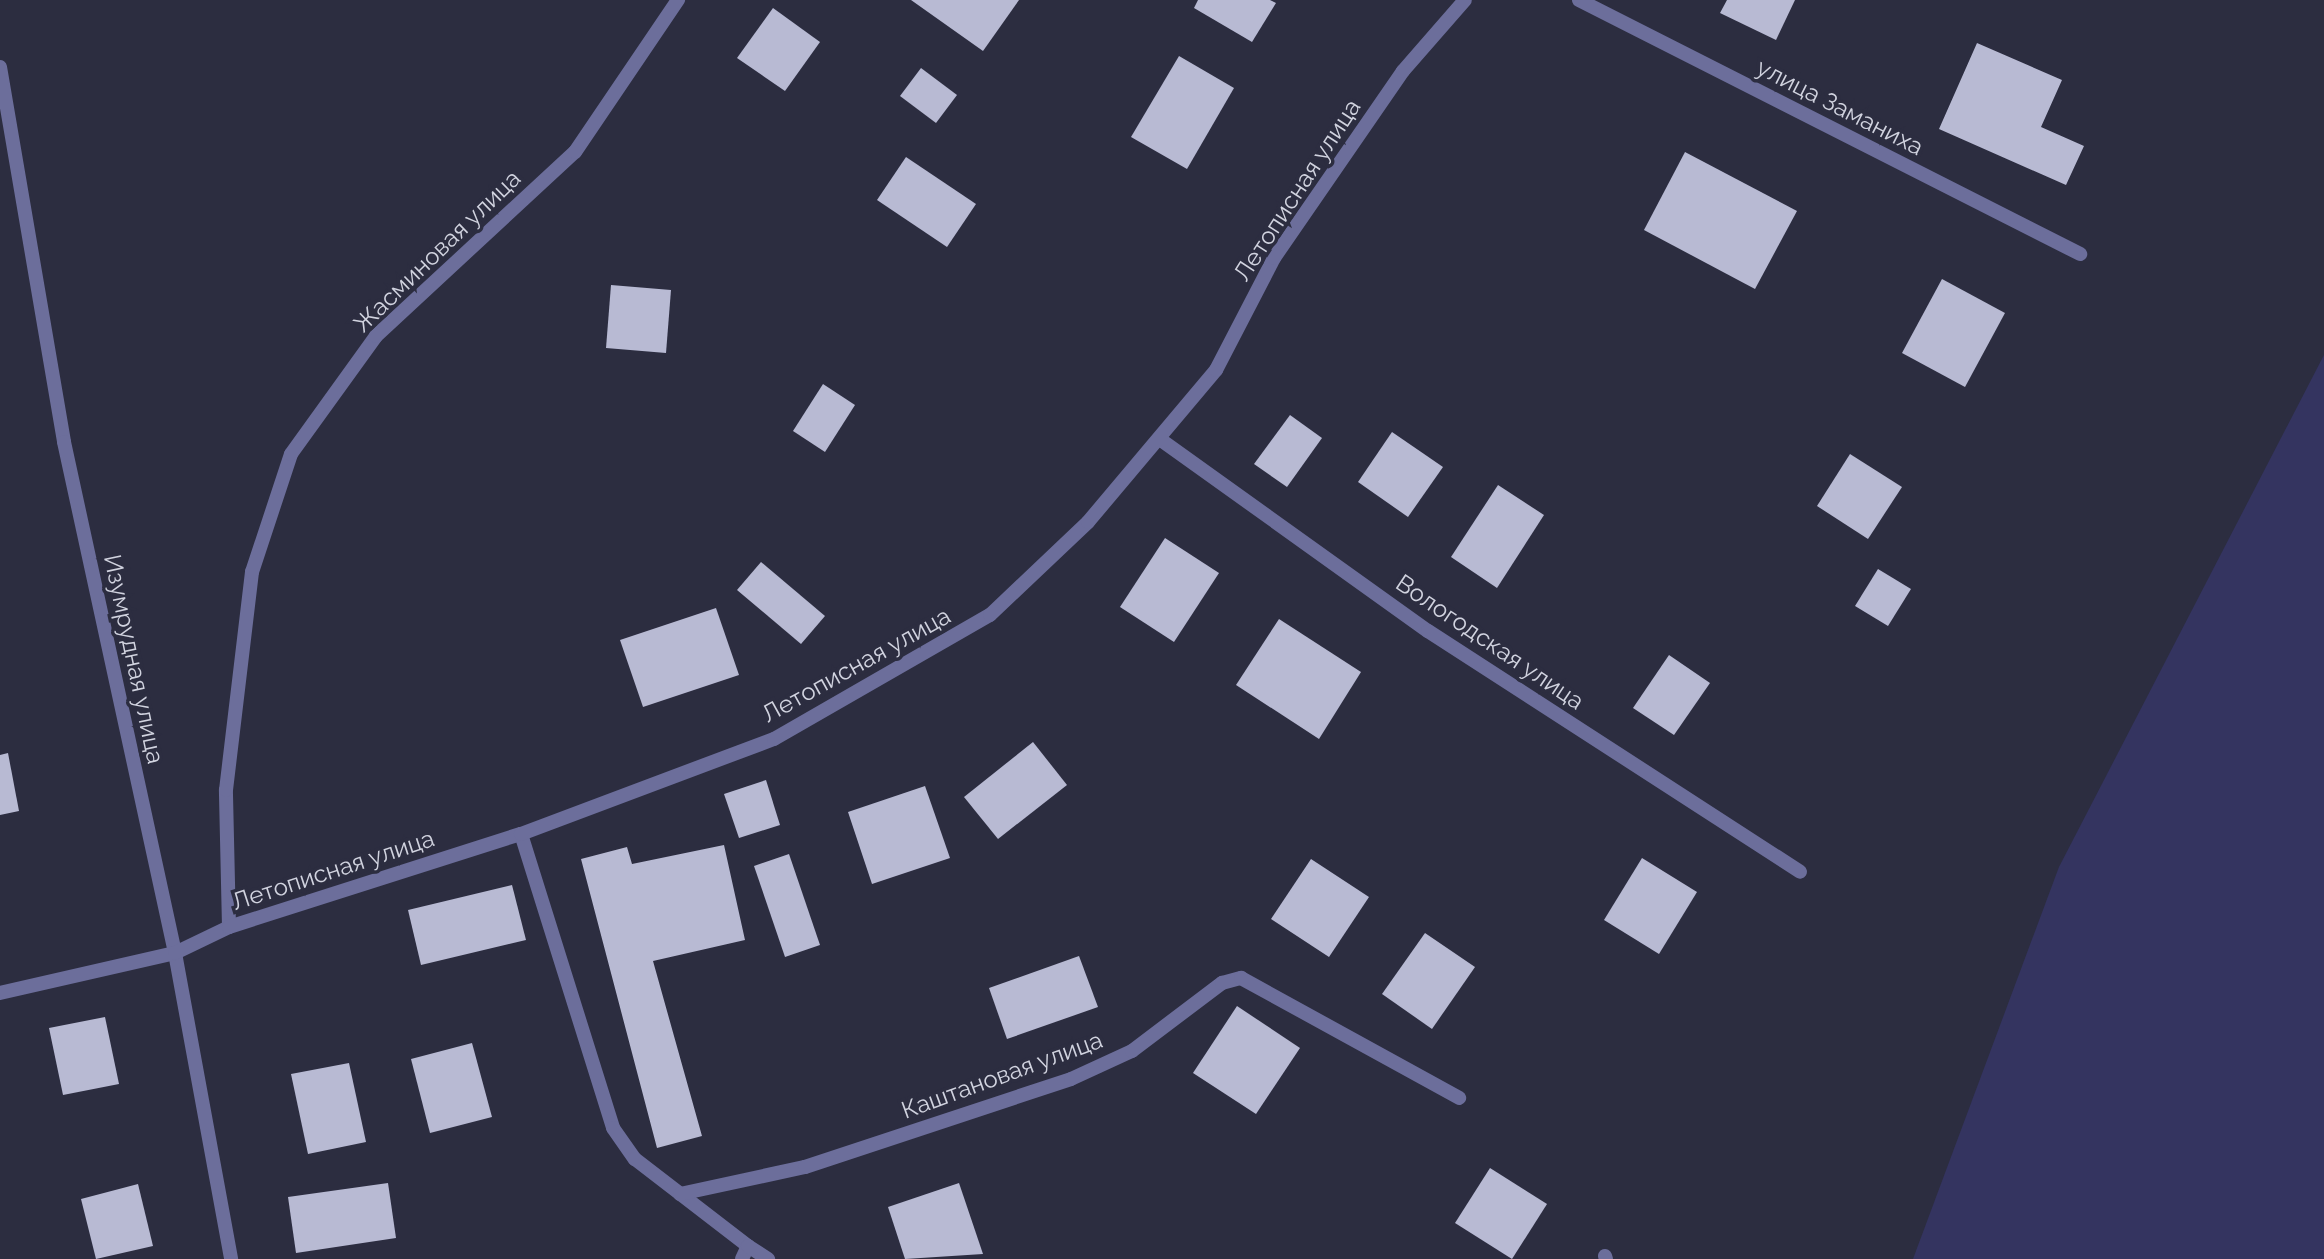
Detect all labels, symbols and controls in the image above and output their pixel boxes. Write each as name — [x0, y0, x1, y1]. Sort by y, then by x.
street label: улица Заманиха — [1752, 53, 1928, 161]
street label: Летописная улица — [1227, 93, 1367, 287]
street label: Жасминовая улица — [347, 164, 527, 338]
street label: Изумрудная улица — [98, 551, 170, 767]
street label: Вологодская улица — [1390, 568, 1590, 716]
street label: Летописная улица — [756, 601, 956, 729]
street label: Летописная улица — [228, 824, 438, 916]
street label: Каштановая улица — [897, 1025, 1107, 1125]

